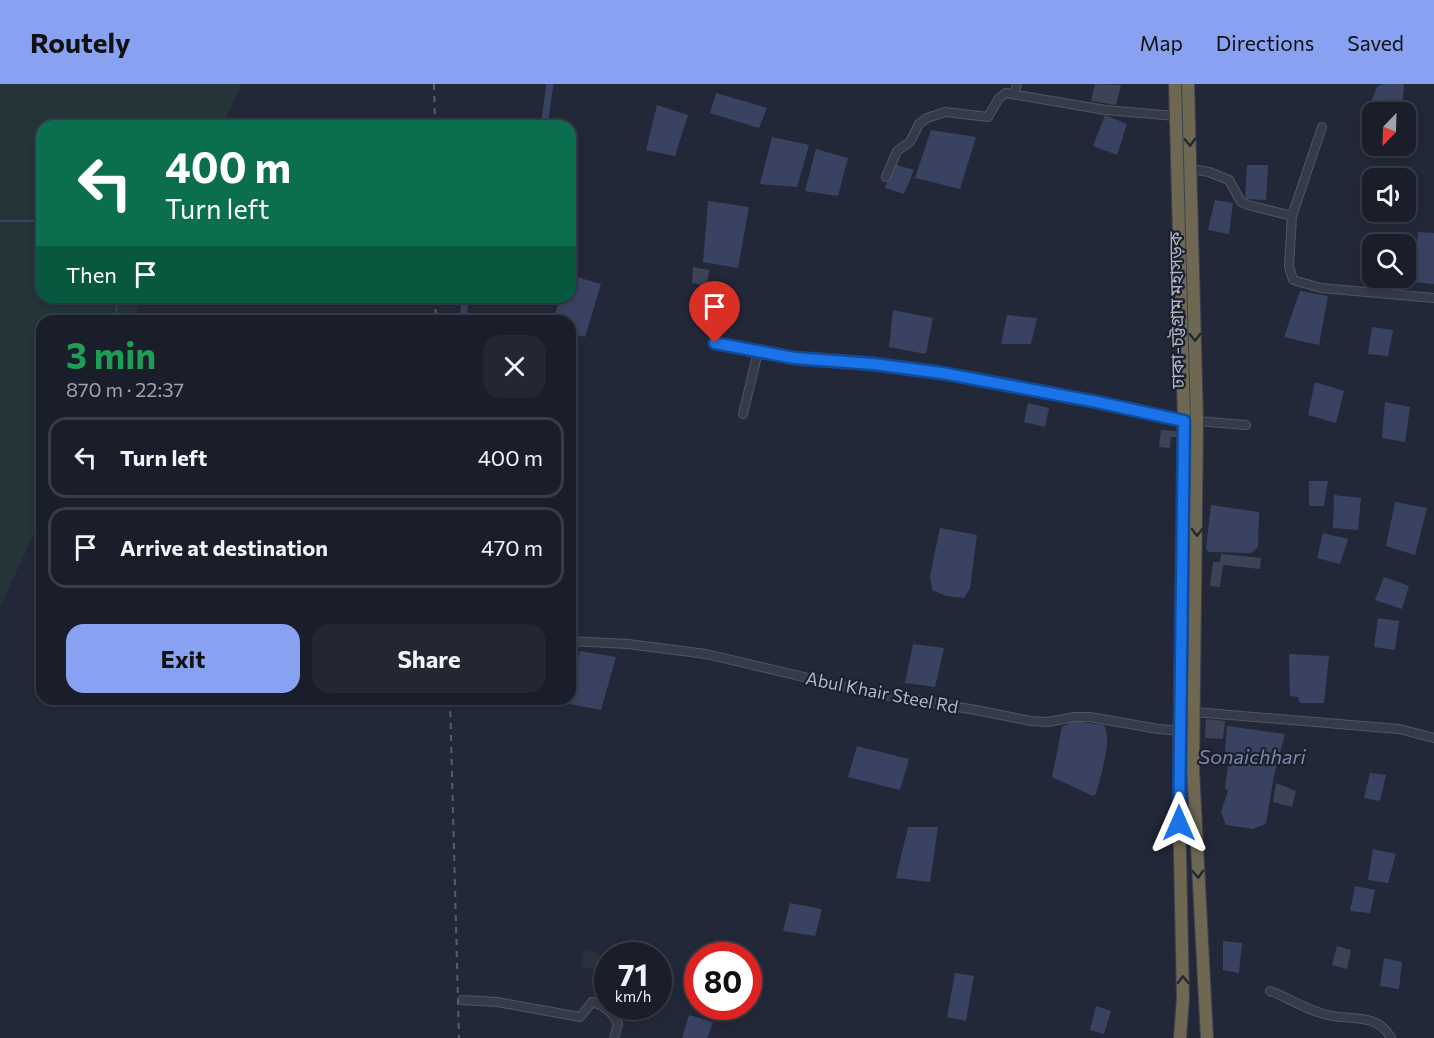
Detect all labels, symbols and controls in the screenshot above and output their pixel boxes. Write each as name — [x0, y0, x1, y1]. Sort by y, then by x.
text: Routely — [30, 25, 131, 59]
text: Map — [1140, 30, 1183, 55]
text: Directions — [1216, 30, 1314, 55]
text: Saved — [1347, 30, 1404, 55]
north arrow — [1362, 102, 1416, 156]
map controls — [1362, 102, 1416, 288]
one-way arrow — [1184, 138, 1196, 147]
text: 400 m — [165, 140, 291, 192]
icon: left — [66, 144, 144, 222]
button: sound — [1362, 168, 1416, 222]
text: Turn left — [165, 192, 269, 225]
street label: ঢাকা-চট্টগ্রাম মহাসড়ক — [1164, 231, 1188, 390]
button: search — [1362, 234, 1416, 288]
icon: arrive — [129, 258, 162, 291]
text: Then — [66, 261, 117, 288]
pin — [689, 281, 740, 343]
icon: arrive — [698, 290, 731, 323]
text: 3 min — [66, 332, 156, 376]
one-way arrow — [1189, 333, 1201, 342]
button: close — [483, 335, 546, 398]
text: 870 m · 22:37 — [66, 377, 184, 401]
icon: left — [69, 441, 102, 474]
text: Turn left — [120, 444, 207, 471]
text: 400 m — [478, 444, 543, 471]
one-way arrow — [1191, 528, 1203, 537]
icon: arrive — [69, 531, 102, 564]
text: Arrive at destination — [120, 534, 328, 561]
text: 470 m — [481, 534, 543, 561]
button: Exit — [66, 624, 300, 693]
button: Share — [312, 624, 546, 693]
street label: Abul Khair Steel Rd — [804, 666, 960, 718]
water label: Sonaichhari — [1198, 744, 1306, 768]
position arrow — [1147, 791, 1211, 855]
one-way arrow — [1192, 870, 1205, 879]
speed limit sign: 80 — [684, 942, 762, 1020]
text: 71 — [618, 955, 648, 992]
one-way arrow — [1176, 975, 1189, 984]
text: km/h — [615, 987, 651, 1005]

